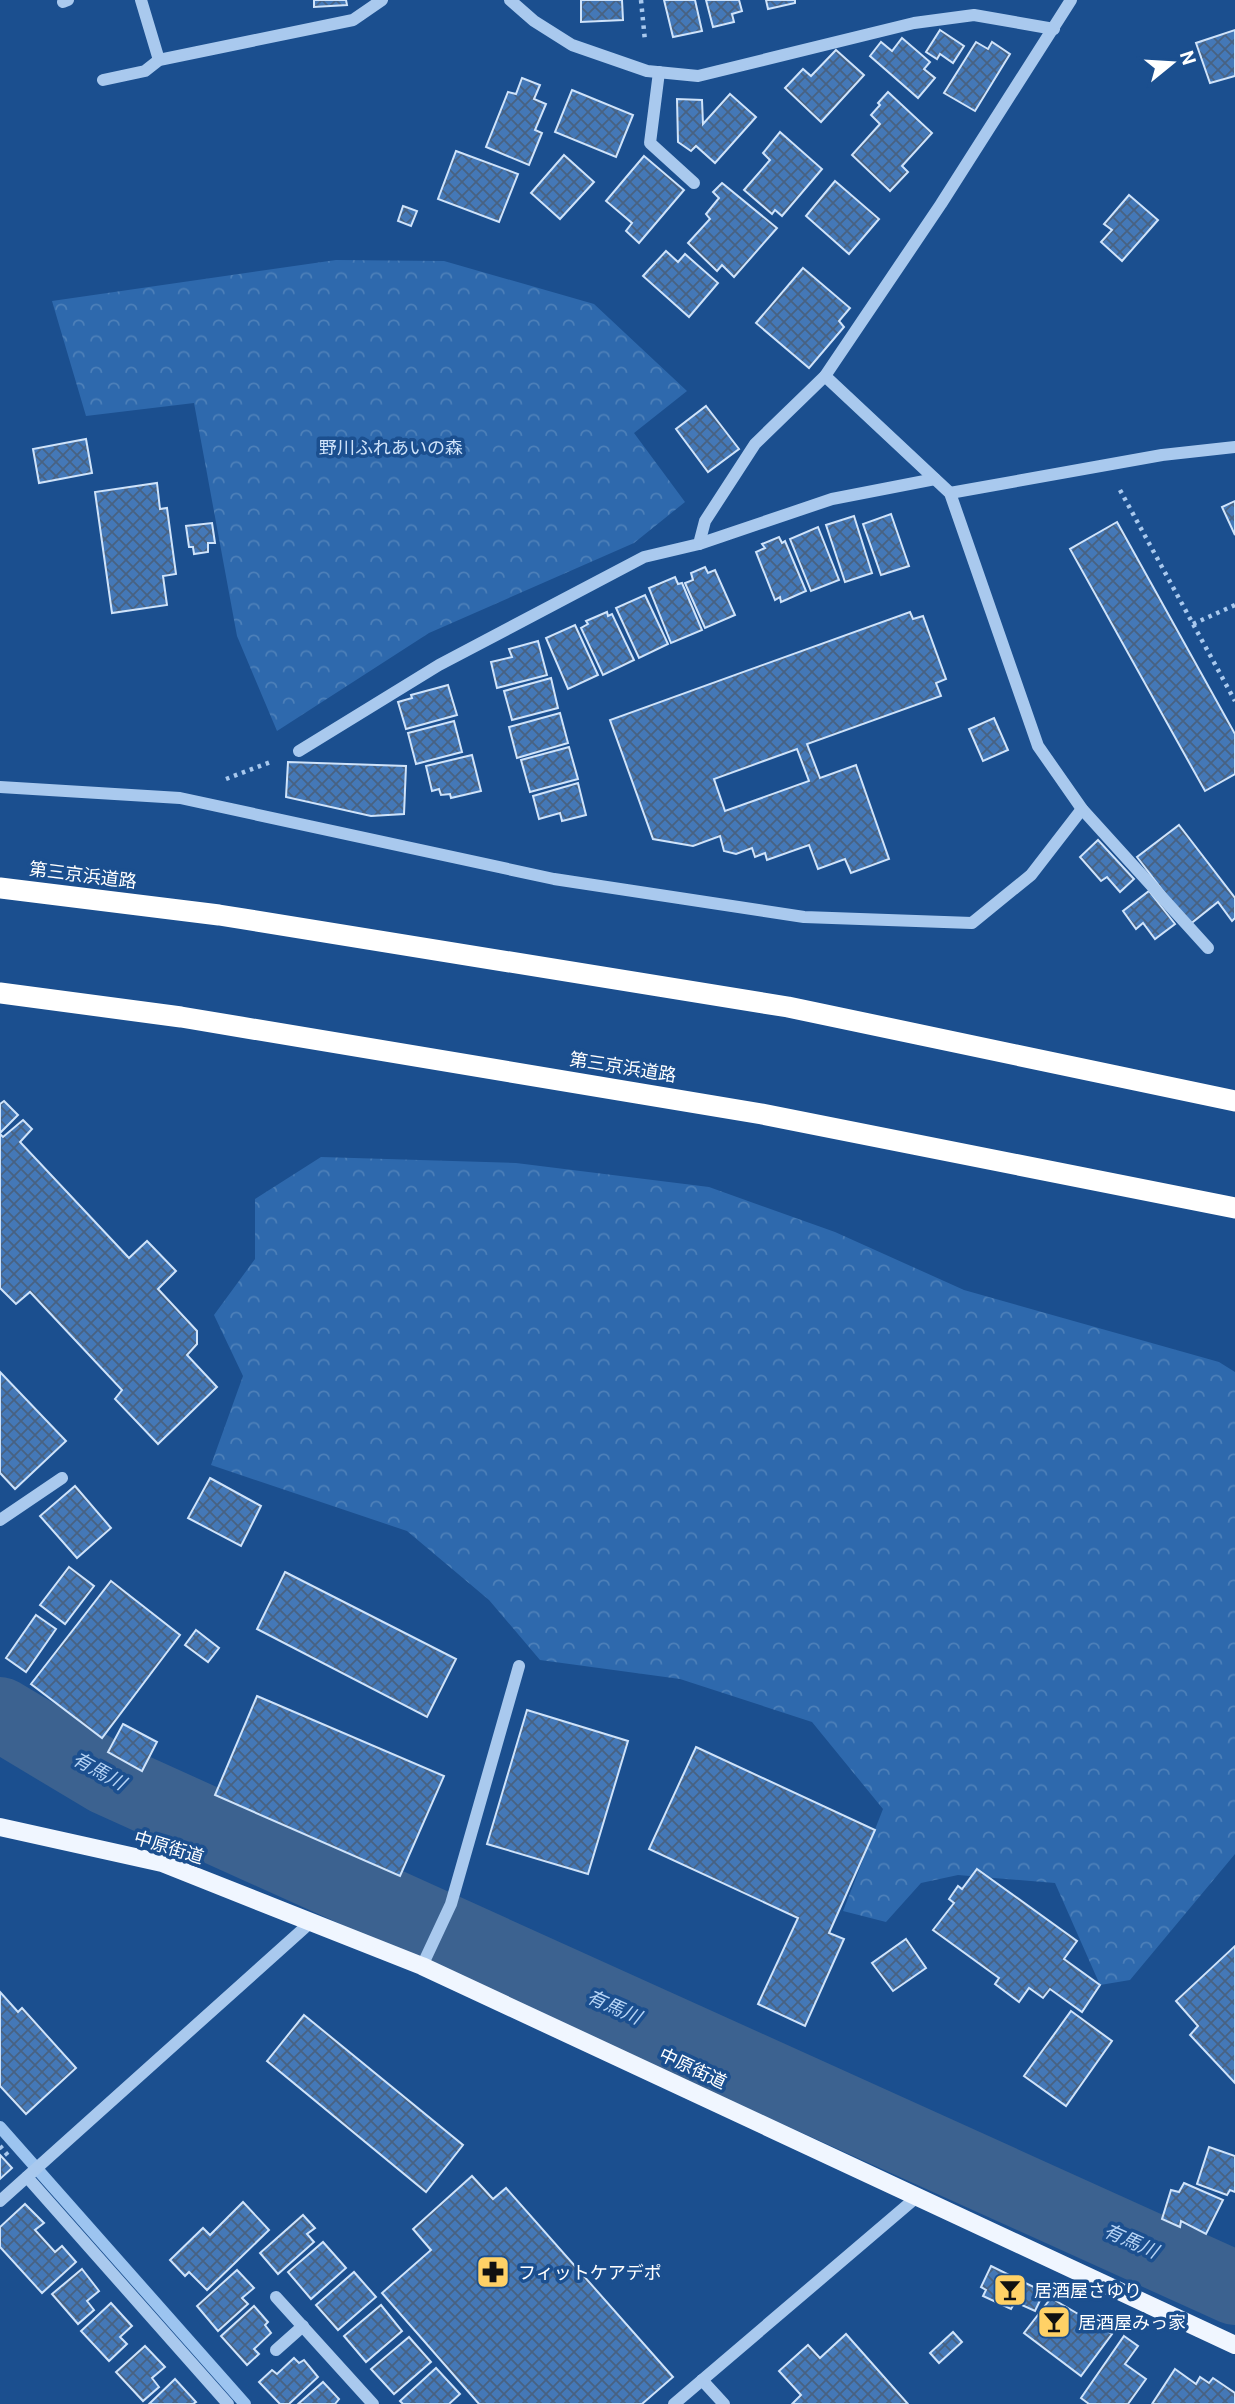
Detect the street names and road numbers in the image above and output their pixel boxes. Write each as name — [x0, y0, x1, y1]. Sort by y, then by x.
street label: 第三京浜道路 — [28, 858, 138, 892]
street label: 第三京浜道路 — [568, 1048, 678, 1086]
street label: 中原街道 — [132, 1826, 206, 1868]
street label: 中原街道 — [656, 2043, 730, 2093]

